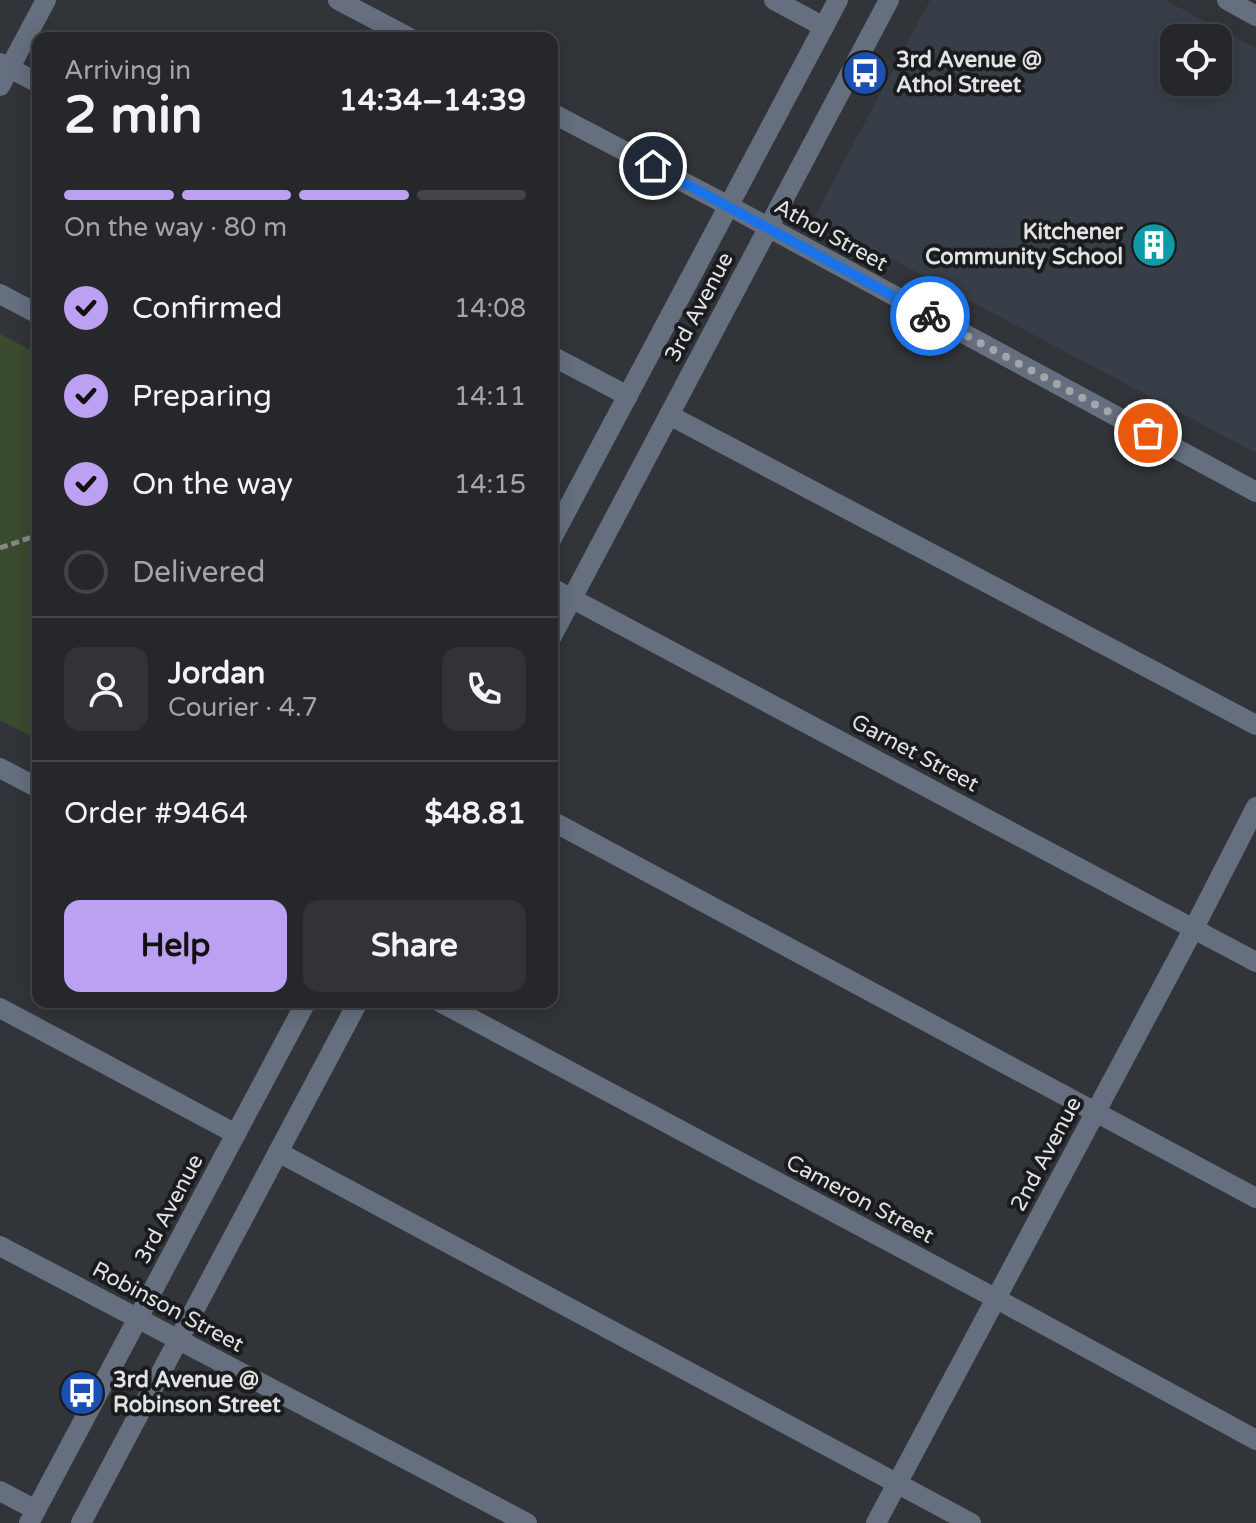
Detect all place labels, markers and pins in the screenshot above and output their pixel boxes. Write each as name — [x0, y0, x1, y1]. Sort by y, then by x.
place label: 3rd Avenue @ Athol Street — [896, 47, 1042, 98]
bus stop icon: 3rd Avenue @ Athol Street — [841, 49, 889, 97]
pin — [619, 132, 687, 200]
place label: Kitchener Community School — [925, 219, 1124, 270]
building icon: Kitchener Community School — [1130, 221, 1178, 269]
pin — [1114, 399, 1182, 467]
place label: 3rd Avenue @ Robinson Street — [113, 1367, 281, 1418]
bus stop icon: 3rd Avenue @ Robinson Street — [58, 1369, 106, 1417]

